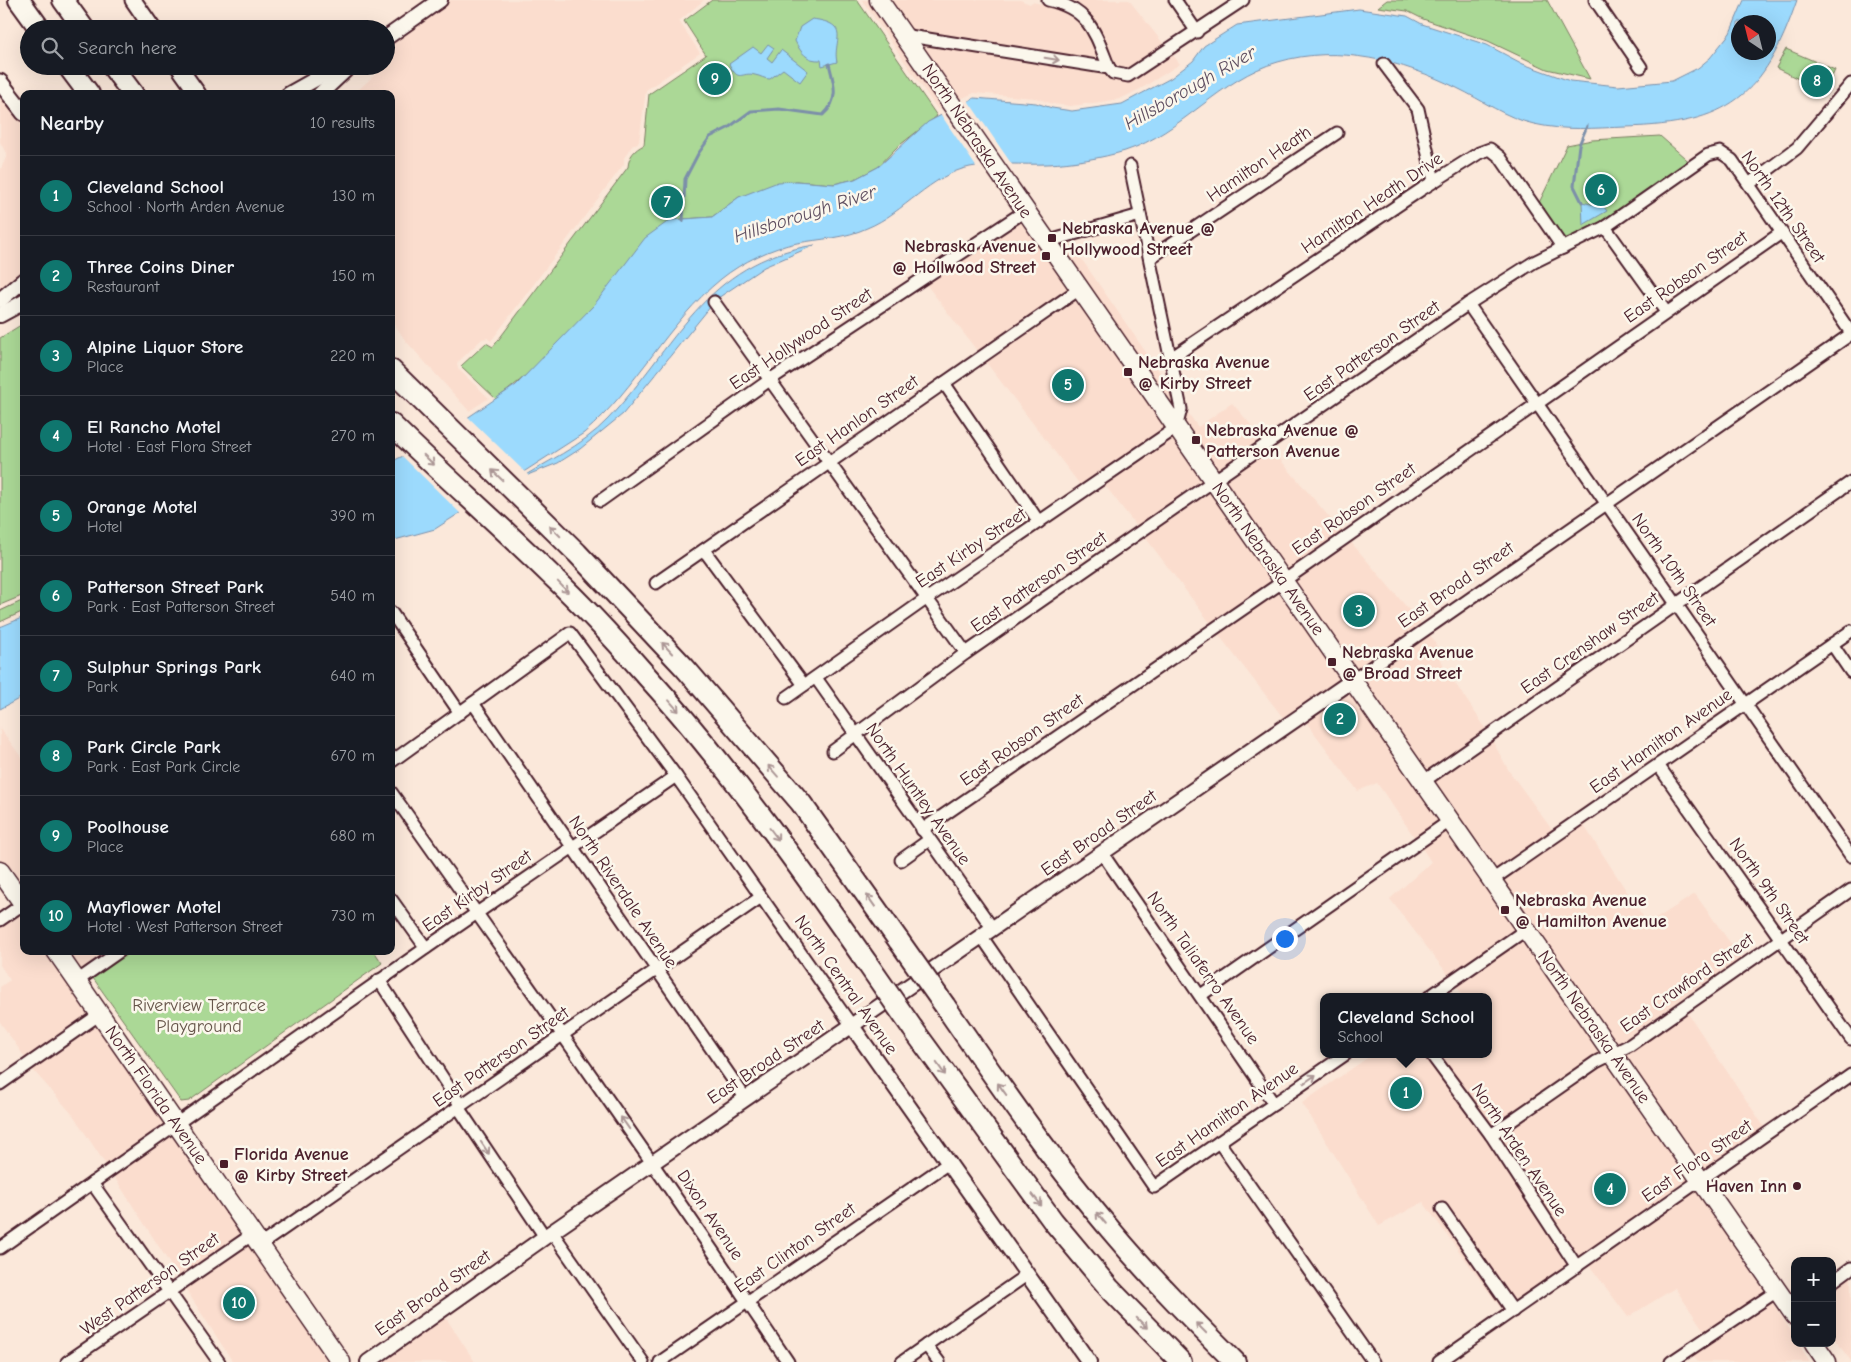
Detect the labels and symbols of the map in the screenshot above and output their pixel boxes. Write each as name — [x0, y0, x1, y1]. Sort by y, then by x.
north arrow — [1731, 15, 1776, 60]
water label: Hillsborough River — [1120, 41, 1261, 135]
one-way arrow — [1043, 55, 1059, 65]
pin: 9 — [699, 60, 731, 98]
street label: North Nebraska Avenue — [917, 60, 1037, 222]
pin: 8 — [1801, 62, 1833, 100]
street label: Hamilton Heath — [1203, 121, 1315, 207]
street label: North 12th Street — [1737, 147, 1830, 268]
street label: Hamilton Heath Drive — [1297, 148, 1447, 258]
pin: 6 — [1585, 171, 1617, 209]
water label: Hillsborough River — [731, 180, 880, 247]
pin: 7 — [651, 183, 683, 221]
place label: Nebraska Avenue @ Hollywood Street — [1062, 218, 1215, 260]
street label: East Robson Street — [1620, 226, 1753, 328]
marker: Nebraska Avenue @ Hollywood Street — [1046, 232, 1058, 244]
place label: Nebraska Avenue @ Hollwood Street — [892, 236, 1037, 278]
marker: Nebraska Avenue @ Hollwood Street — [1040, 250, 1052, 262]
street label: East Hollywood Street — [726, 283, 877, 395]
street label: East Patterson Street — [1300, 296, 1445, 406]
place label: Nebraska Avenue @ Kirby Street — [1138, 352, 1270, 394]
pin: 5 — [1052, 366, 1084, 404]
marker: Nebraska Avenue @ Kirby Street — [1122, 366, 1134, 378]
street label: East Hanlon Street — [791, 370, 923, 471]
place label: Nebraska Avenue @ Patterson Avenue — [1206, 420, 1359, 462]
marker: Nebraska Avenue @ Patterson Avenue — [1190, 434, 1202, 446]
one-way arrow — [423, 454, 436, 466]
street label: East Robson Street — [1288, 458, 1421, 560]
one-way arrow — [491, 468, 503, 481]
street label: North Nebraska Avenue — [1207, 478, 1329, 640]
street label: East Kirby Street — [912, 503, 1031, 593]
street label: North 10th Street — [1627, 509, 1721, 631]
one-way arrow — [548, 525, 561, 537]
street label: East Patterson Street — [967, 527, 1112, 637]
street label: East Broad Street — [1394, 537, 1519, 633]
one-way arrow — [557, 581, 569, 593]
street label: East Crenshaw Street — [1517, 587, 1664, 699]
pin: 3 — [1343, 592, 1375, 630]
one-way arrow — [661, 642, 673, 655]
place label: Nebraska Avenue @ Broad Street — [1342, 642, 1474, 684]
marker: Nebraska Avenue @ Broad Street — [1326, 656, 1338, 668]
street label: East Hamilton Avenue — [1586, 684, 1736, 798]
street label: East Robson Street — [956, 689, 1089, 791]
one-way arrow — [668, 700, 679, 713]
pin: 2 — [1324, 700, 1356, 738]
street label: North Huntley Avenue — [861, 719, 975, 869]
one-way arrow — [767, 765, 779, 778]
street label: East Broad Street — [1037, 785, 1162, 881]
street label: North Riverdale Avenue — [564, 812, 682, 972]
one-way arrow — [769, 827, 780, 840]
street label: North 9th Street — [1725, 834, 1814, 949]
street label: East Kirby Street — [418, 845, 536, 937]
street label: North Taliaferro Avenue — [1142, 888, 1264, 1048]
place label: Nebraska Avenue @ Hamilton Avenue — [1515, 890, 1667, 932]
one-way arrow — [866, 894, 876, 908]
marker: Nebraska Avenue @ Hamilton Avenue — [1499, 904, 1511, 916]
street label: North Central Avenue — [790, 911, 902, 1059]
your location — [1272, 926, 1298, 952]
street label: East Crawford Street — [1616, 929, 1758, 1037]
street label: North Nebraska Avenue — [1533, 946, 1655, 1108]
park label: Riverview Terrace Playground — [132, 995, 266, 1037]
street label: East Patterson Street — [429, 1002, 574, 1112]
street label: East Broad Street — [704, 1015, 829, 1109]
street label: North Florida Avenue — [100, 1022, 212, 1168]
street label: East Hamilton Avenue — [1152, 1058, 1302, 1172]
one-way arrow — [936, 1061, 946, 1075]
one-way arrow — [1303, 1074, 1317, 1084]
pin: 1 — [1390, 1074, 1422, 1112]
street label: North Arden Avenue — [1467, 1080, 1571, 1220]
one-way arrow — [997, 1083, 1008, 1096]
street label: East Flora Street — [1638, 1115, 1757, 1207]
one-way arrow — [620, 1116, 630, 1130]
one-way arrow — [480, 1141, 490, 1155]
place label: Florida Avenue @ Kirby Street — [234, 1144, 349, 1186]
marker: Florida Avenue @ Kirby Street — [218, 1158, 230, 1170]
street label: Dixon Avenue — [672, 1166, 748, 1264]
pin: 4 — [1594, 1170, 1626, 1208]
place label: Haven Inn — [1706, 1176, 1787, 1197]
marker: Haven Inn — [1791, 1180, 1803, 1192]
one-way arrow — [1031, 1193, 1042, 1206]
street label: East Clinton Street — [730, 1198, 860, 1298]
one-way arrow — [1095, 1212, 1106, 1225]
street label: West Patterson Street — [77, 1228, 224, 1340]
street label: East Broad Street — [371, 1245, 496, 1341]
pin: 10 — [223, 1284, 255, 1322]
one-way arrow — [1136, 1317, 1148, 1330]
one-way arrow — [1195, 1321, 1207, 1334]

